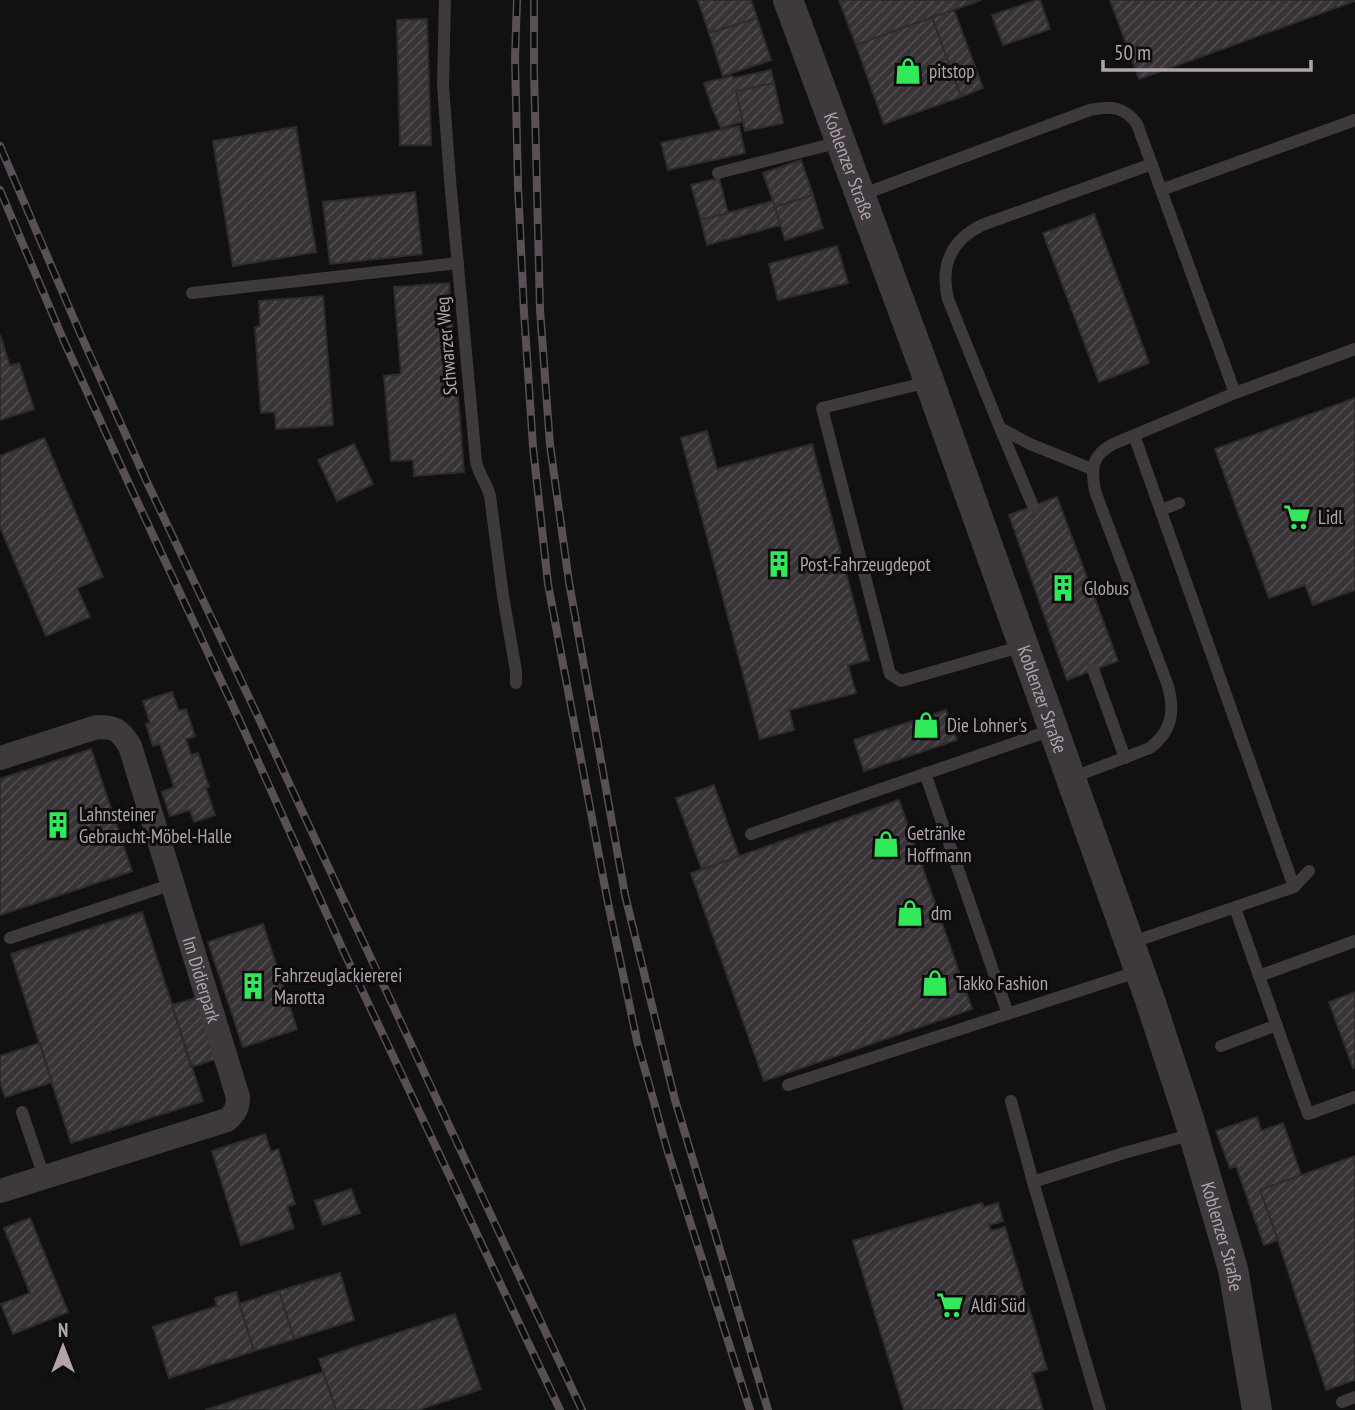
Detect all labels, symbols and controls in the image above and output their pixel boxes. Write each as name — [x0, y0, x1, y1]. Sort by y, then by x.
scale bar — [1103, 28, 1311, 72]
text: 50 m — [1114, 39, 1151, 66]
shop icon: pitstop — [893, 56, 923, 86]
place label: pitstop — [929, 59, 975, 83]
street label: Koblenzer Straße — [819, 109, 880, 223]
street label: Schwarzer Weg — [430, 296, 462, 396]
supermarket icon: Lidl — [1282, 502, 1312, 532]
place label: Lidl — [1318, 505, 1343, 529]
building icon: Post-Fahrzeugdepot — [764, 549, 794, 579]
place label: Post-Fahrzeugdepot — [800, 552, 931, 576]
building icon: Globus — [1048, 573, 1078, 603]
place label: Globus — [1084, 576, 1129, 600]
street label: Koblenzer Straße — [1012, 642, 1073, 756]
shop icon: Die Lohner's — [911, 710, 941, 740]
place label: Die Lohner's — [947, 713, 1027, 737]
place label: Lahnsteiner Gebraucht-Möbel-Halle — [79, 802, 232, 848]
building icon: Lahnsteiner Gebraucht-Möbel-Halle — [43, 810, 73, 840]
place label: Getränke Hoffmann — [907, 821, 972, 867]
shop icon: Getränke Hoffmann — [871, 829, 901, 859]
shop icon: dm — [895, 898, 925, 928]
place label: dm — [931, 901, 952, 925]
street label: Im Didierpark — [177, 934, 227, 1026]
place label: Fahrzeuglackiererei Marotta — [274, 963, 402, 1009]
shop icon: Takko Fashion — [920, 968, 950, 998]
building icon: Fahrzeuglackiererei Marotta — [238, 971, 268, 1001]
place label: Takko Fashion — [956, 971, 1048, 995]
street label: Koblenzer Straße — [1196, 1179, 1249, 1293]
supermarket icon: Aldi Süd — [935, 1290, 965, 1320]
place label: Aldi Süd — [971, 1293, 1025, 1317]
north arrow — [28, 1312, 98, 1382]
text: N — [58, 1318, 68, 1342]

